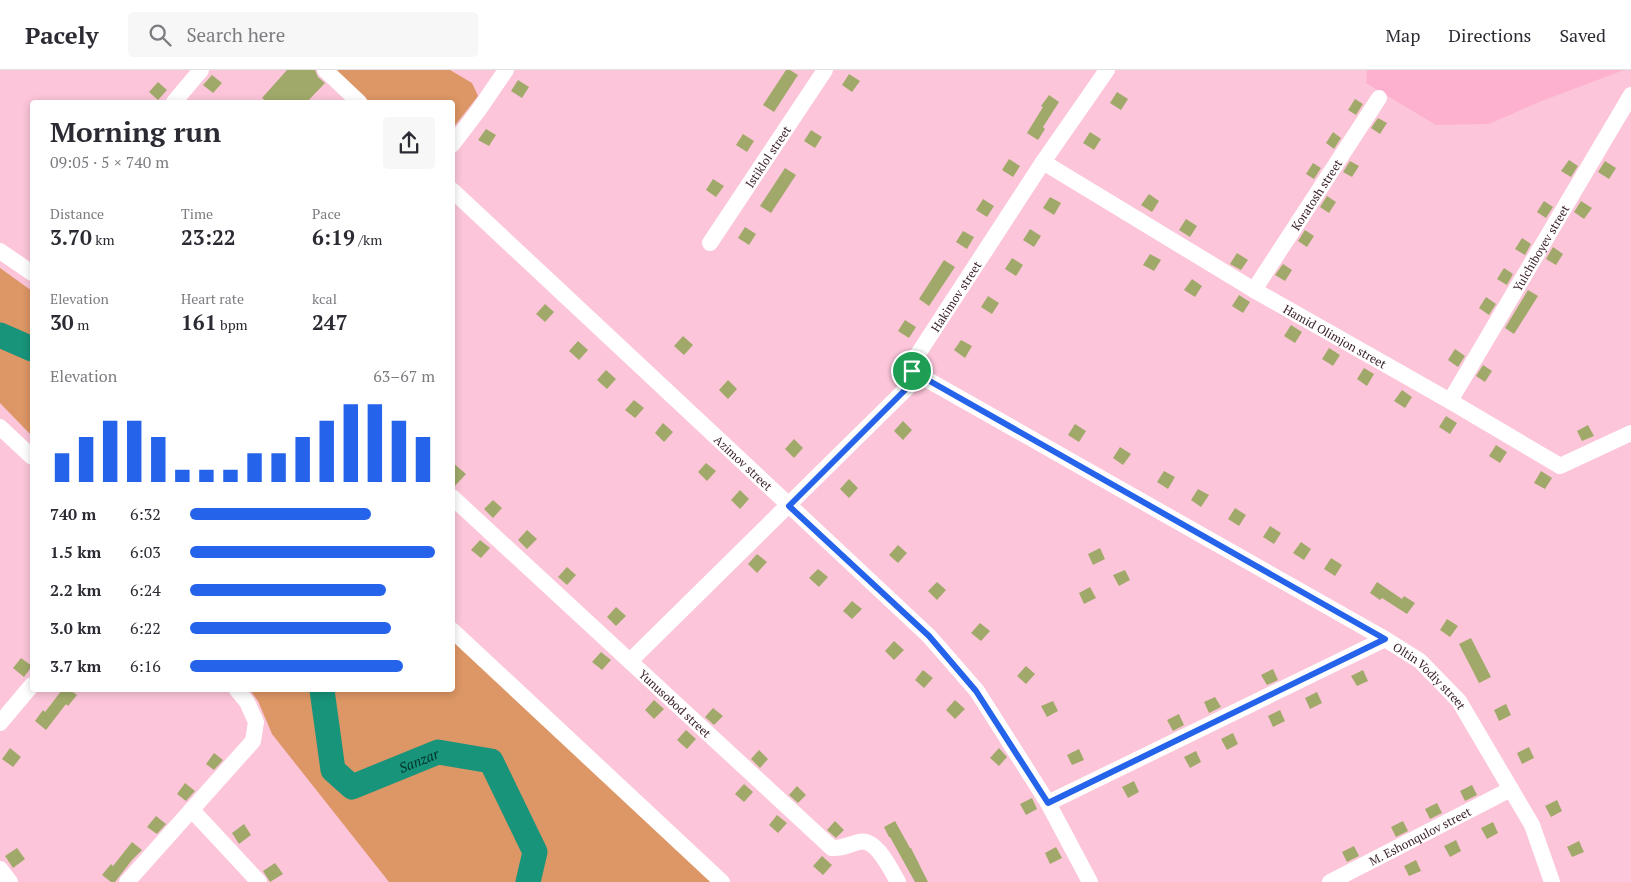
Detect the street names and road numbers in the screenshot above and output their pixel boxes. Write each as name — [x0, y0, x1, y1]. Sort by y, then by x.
street label: Istiklol street — [742, 122, 794, 190]
street label: Koratosh street — [1288, 156, 1345, 233]
street label: Yulchiboyev street — [1509, 201, 1572, 294]
street label: Hakimov street — [927, 258, 984, 334]
street label: Hamid Olimjon street — [1281, 301, 1390, 371]
street label: Azimov street — [711, 432, 776, 494]
street label: Oltin Vodiy street — [1391, 639, 1470, 712]
street label: Yunusobod street — [636, 666, 715, 741]
street label: M. Eshonqulov street — [1366, 803, 1474, 868]

